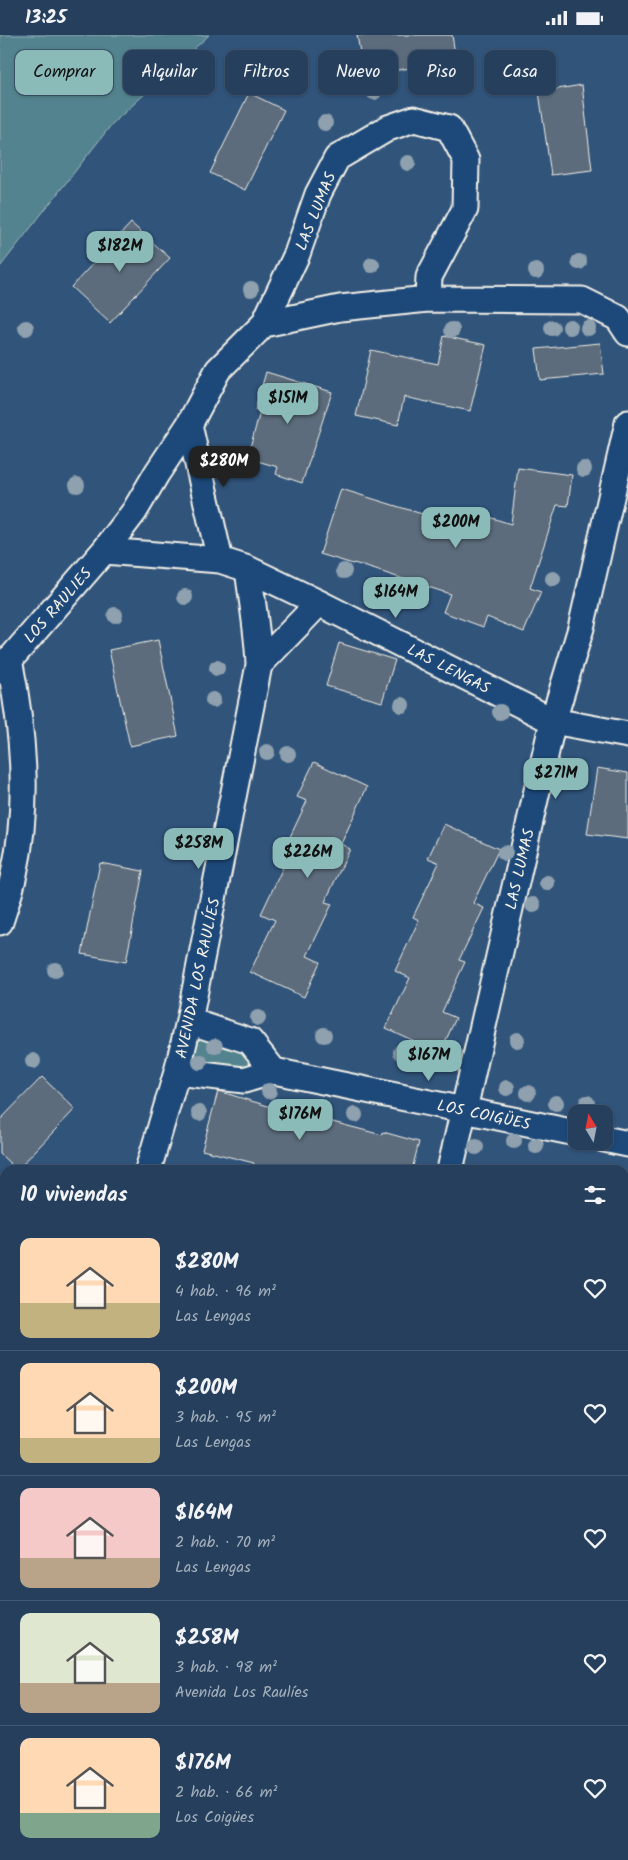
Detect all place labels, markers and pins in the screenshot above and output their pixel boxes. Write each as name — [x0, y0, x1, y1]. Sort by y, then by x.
pin: $182M — [85, 231, 155, 273]
pin: $151M — [253, 383, 323, 425]
pin: $280M — [189, 445, 259, 488]
pin: $200M — [421, 507, 491, 549]
pin: $164M — [361, 577, 431, 619]
pin: $271M — [521, 757, 591, 800]
pin: $258M — [164, 827, 234, 870]
pin: $226M — [273, 837, 343, 879]
pin: $167M — [394, 1039, 464, 1082]
pin: $176M — [265, 1099, 335, 1141]

